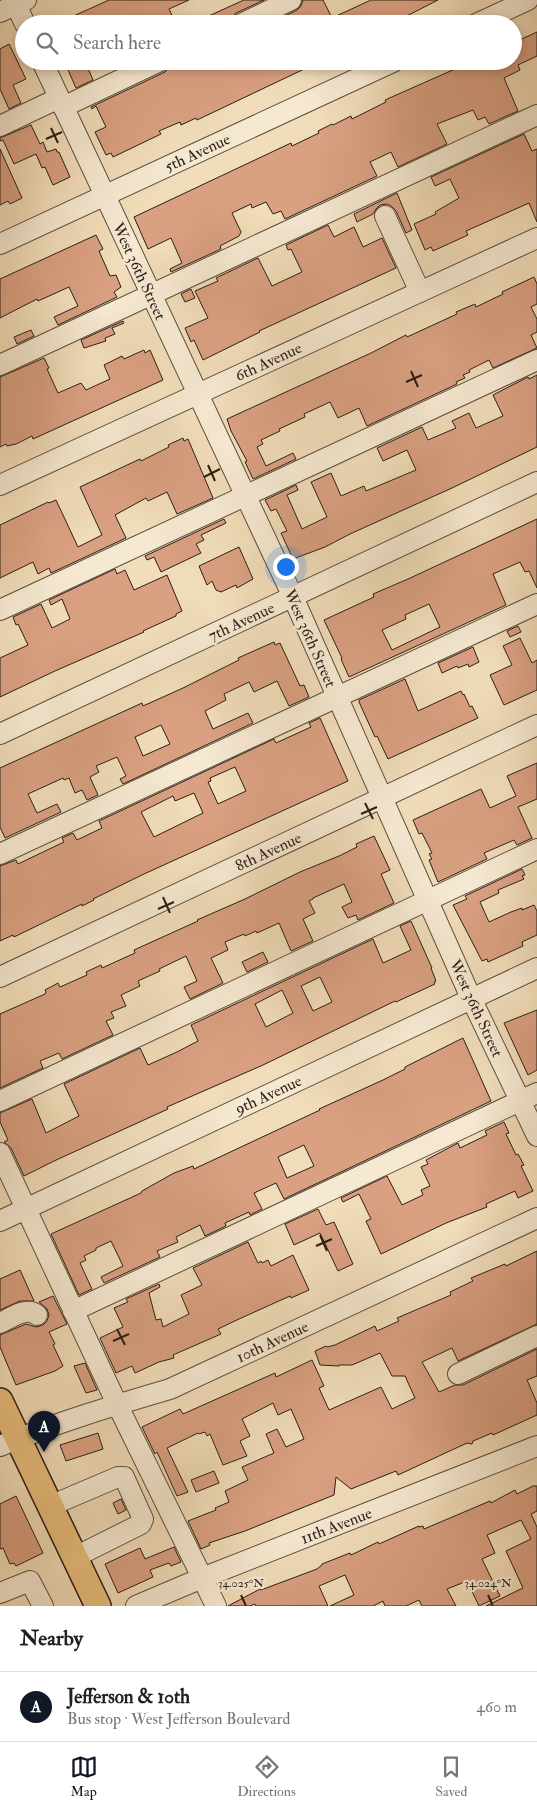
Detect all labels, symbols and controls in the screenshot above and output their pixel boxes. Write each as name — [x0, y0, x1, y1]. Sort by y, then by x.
search box — [15, 15, 522, 70]
icon: search — [33, 29, 61, 57]
text: Search here — [73, 31, 161, 55]
street label: 5th Avenue — [161, 129, 234, 177]
street label: West 36th Street — [107, 219, 170, 323]
street label: 6th Avenue — [232, 338, 305, 386]
your location — [273, 554, 299, 580]
street label: West 36th Street — [279, 585, 341, 691]
street label: 7th Avenue — [205, 598, 278, 646]
street label: 8th Avenue — [232, 828, 305, 876]
street label: West 36th Street — [444, 956, 507, 1060]
street label: 9th Avenue — [231, 1071, 305, 1119]
street label: 10th Avenue — [233, 1316, 312, 1367]
pin: A — [28, 1411, 60, 1452]
street label: 11th Avenue — [298, 1503, 375, 1549]
text: 34.025°N — [218, 1576, 264, 1591]
text: 34.024°N — [464, 1576, 512, 1591]
text: Nearby — [20, 1625, 83, 1652]
text: Jefferson & 10th — [67, 1685, 190, 1709]
text: A — [31, 1697, 41, 1717]
text: 460 m — [476, 1697, 517, 1717]
text: Bus stop · West Jefferson Boulevard — [67, 1709, 290, 1729]
tab: Map — [70, 1753, 98, 1800]
tab: Directions — [237, 1753, 296, 1800]
tab: Saved — [435, 1753, 467, 1800]

